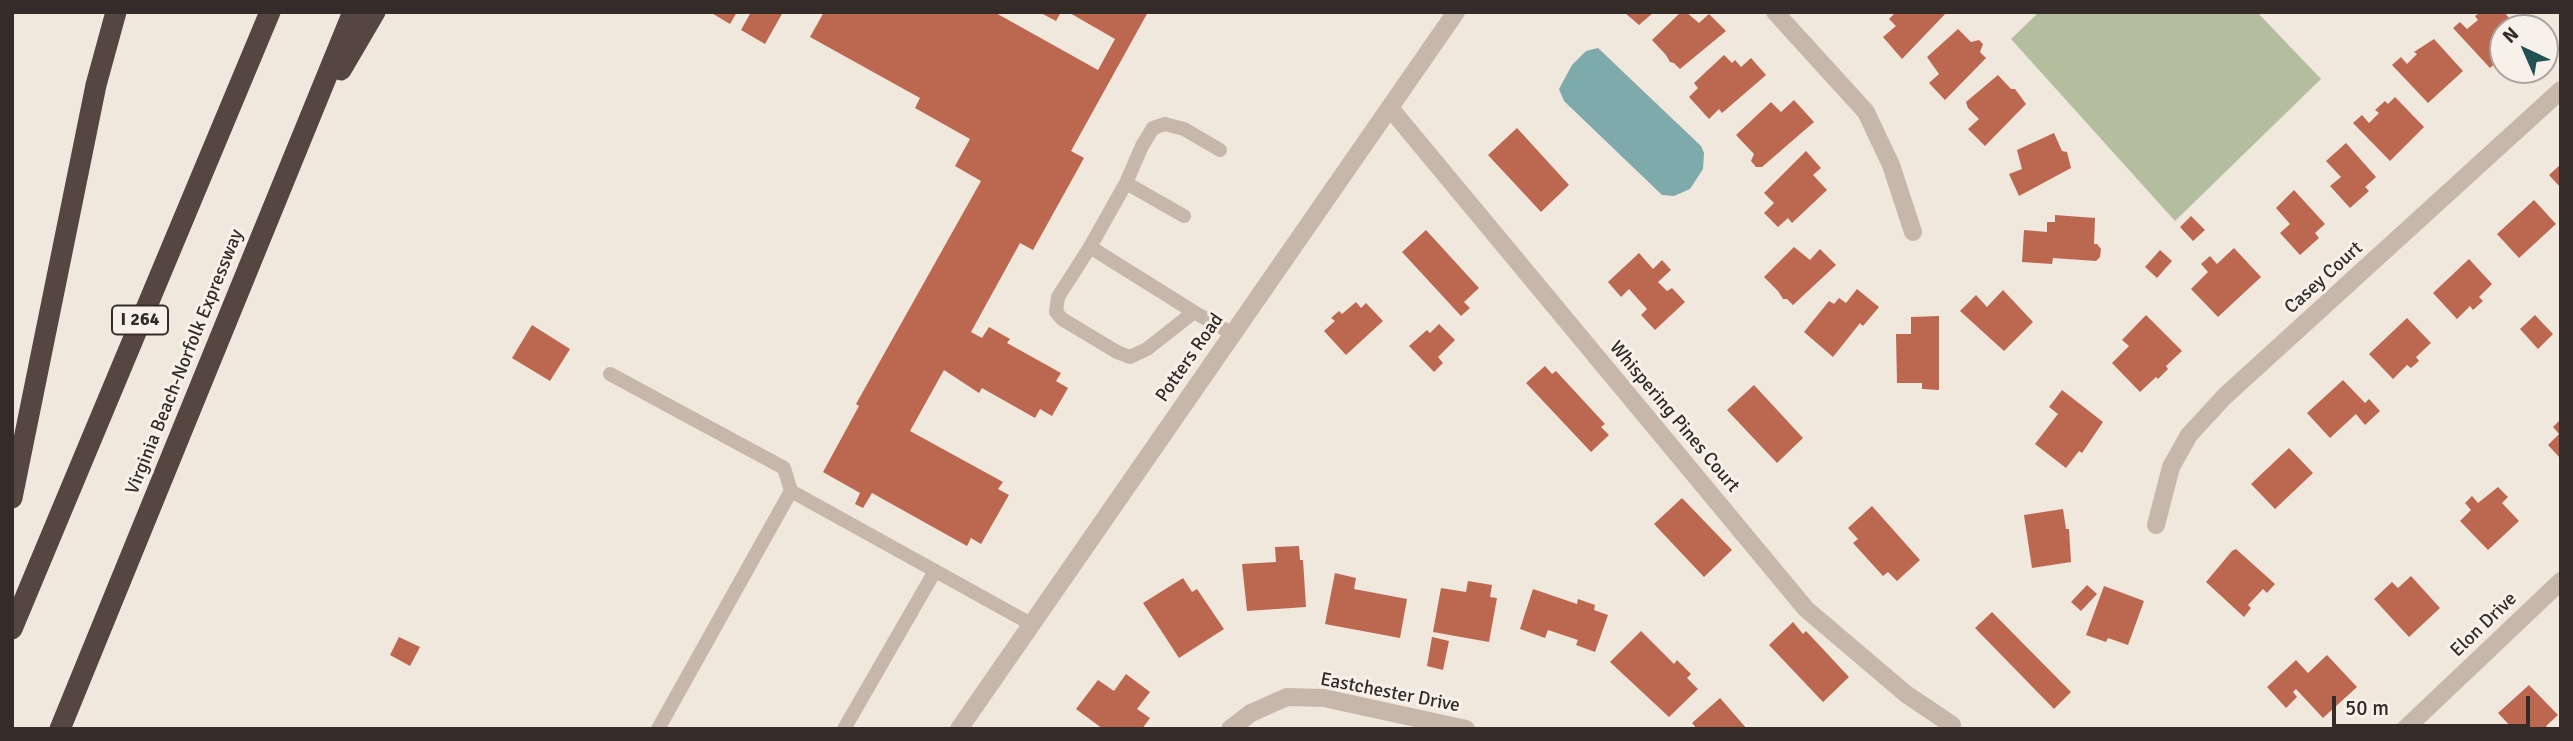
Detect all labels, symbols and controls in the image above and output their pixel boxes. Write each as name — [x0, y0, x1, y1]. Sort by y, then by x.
north arrow — [2489, 14, 2559, 84]
text: N — [2498, 22, 2524, 49]
street label: Virginia Beach-Norfolk Expressway — [121, 226, 249, 498]
street label: Casey Court — [2280, 237, 2368, 319]
road number: I 264 — [112, 306, 168, 334]
street label: Potters Road — [1151, 309, 1229, 407]
street label: Whispering Pines Court — [1604, 337, 1744, 497]
street label: Elon Drive — [2446, 588, 2522, 662]
street label: Eastchester Drive — [1318, 668, 1462, 718]
scale bar — [2335, 682, 2533, 726]
text: 50 m — [2345, 695, 2389, 721]

